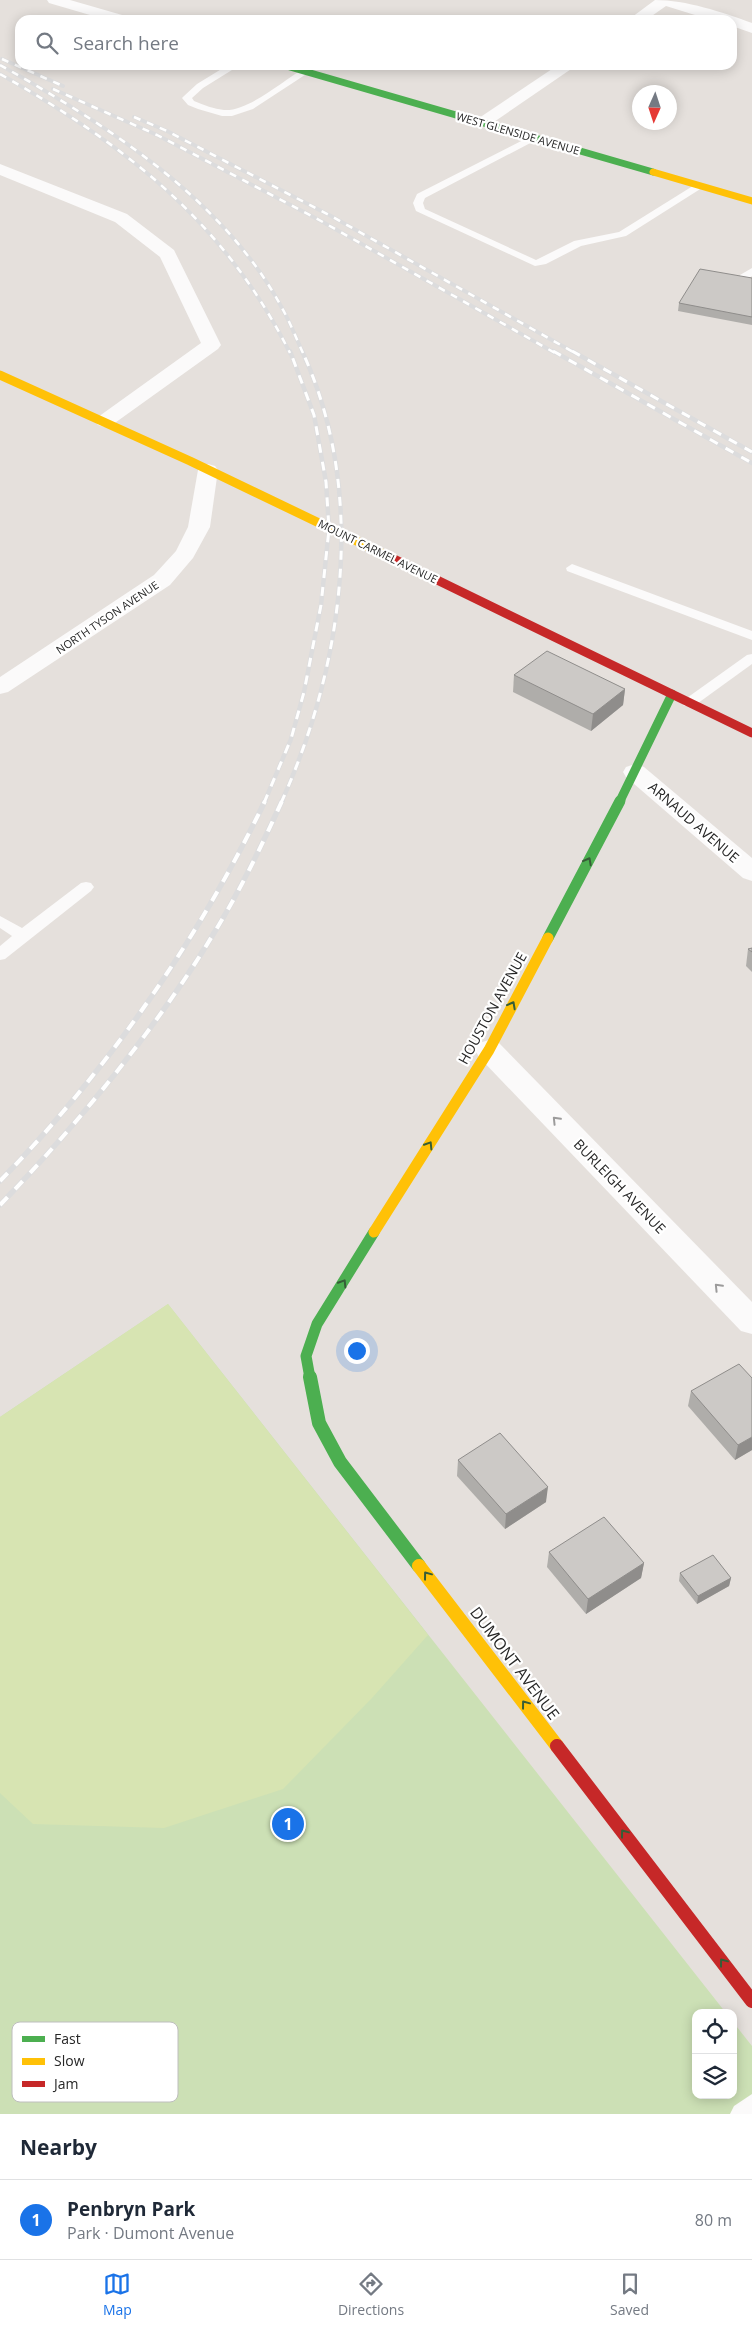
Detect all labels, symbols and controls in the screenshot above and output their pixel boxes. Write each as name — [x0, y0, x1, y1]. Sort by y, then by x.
search box — [15, 15, 737, 70]
icon: search — [33, 29, 61, 57]
text: Search here — [73, 30, 179, 56]
north arrow — [632, 85, 677, 130]
street label: WEST GLENSIDE AVENUE — [455, 108, 581, 158]
street label: MOUNT CARMEL AVENUE — [316, 516, 440, 586]
street label: NORTH TYSON AVENUE — [53, 577, 161, 657]
street label: ARNAUD AVENUE — [645, 777, 743, 867]
one-way arrow — [582, 858, 592, 867]
street label: HOUSTON AVENUE — [453, 949, 531, 1067]
one-way arrow — [506, 1001, 516, 1010]
one-way arrow — [553, 1117, 562, 1126]
street label: BURLEIGH AVENUE — [570, 1135, 670, 1237]
one-way arrow — [423, 1141, 433, 1150]
one-way arrow — [337, 1279, 346, 1288]
one-way arrow — [715, 1284, 724, 1293]
your location — [344, 1338, 370, 1364]
one-way arrow — [424, 1572, 432, 1581]
street label: DUMONT AVENUE — [465, 1602, 565, 1724]
one-way arrow — [523, 1701, 531, 1710]
pin: 1 — [272, 1805, 304, 1843]
one-way arrow — [621, 1829, 630, 1839]
one-way arrow — [720, 1959, 728, 1968]
map controls — [692, 2009, 737, 2099]
button: locate — [692, 2009, 737, 2054]
legend — [12, 2022, 178, 2102]
text: Fast — [54, 2029, 81, 2048]
text: Slow — [54, 2051, 85, 2070]
button: layers — [692, 2054, 737, 2099]
text: Jam — [52, 2074, 79, 2093]
text: Nearby — [20, 2133, 97, 2161]
text: Penbryn Park — [67, 2196, 195, 2222]
text: 1 — [31, 2209, 41, 2231]
text: 80 m — [695, 2209, 732, 2231]
text: Park · Dumont Avenue — [67, 2222, 234, 2244]
tab: Map — [103, 2270, 132, 2319]
tab: Directions — [338, 2270, 404, 2319]
tab: Saved — [610, 2270, 649, 2319]

